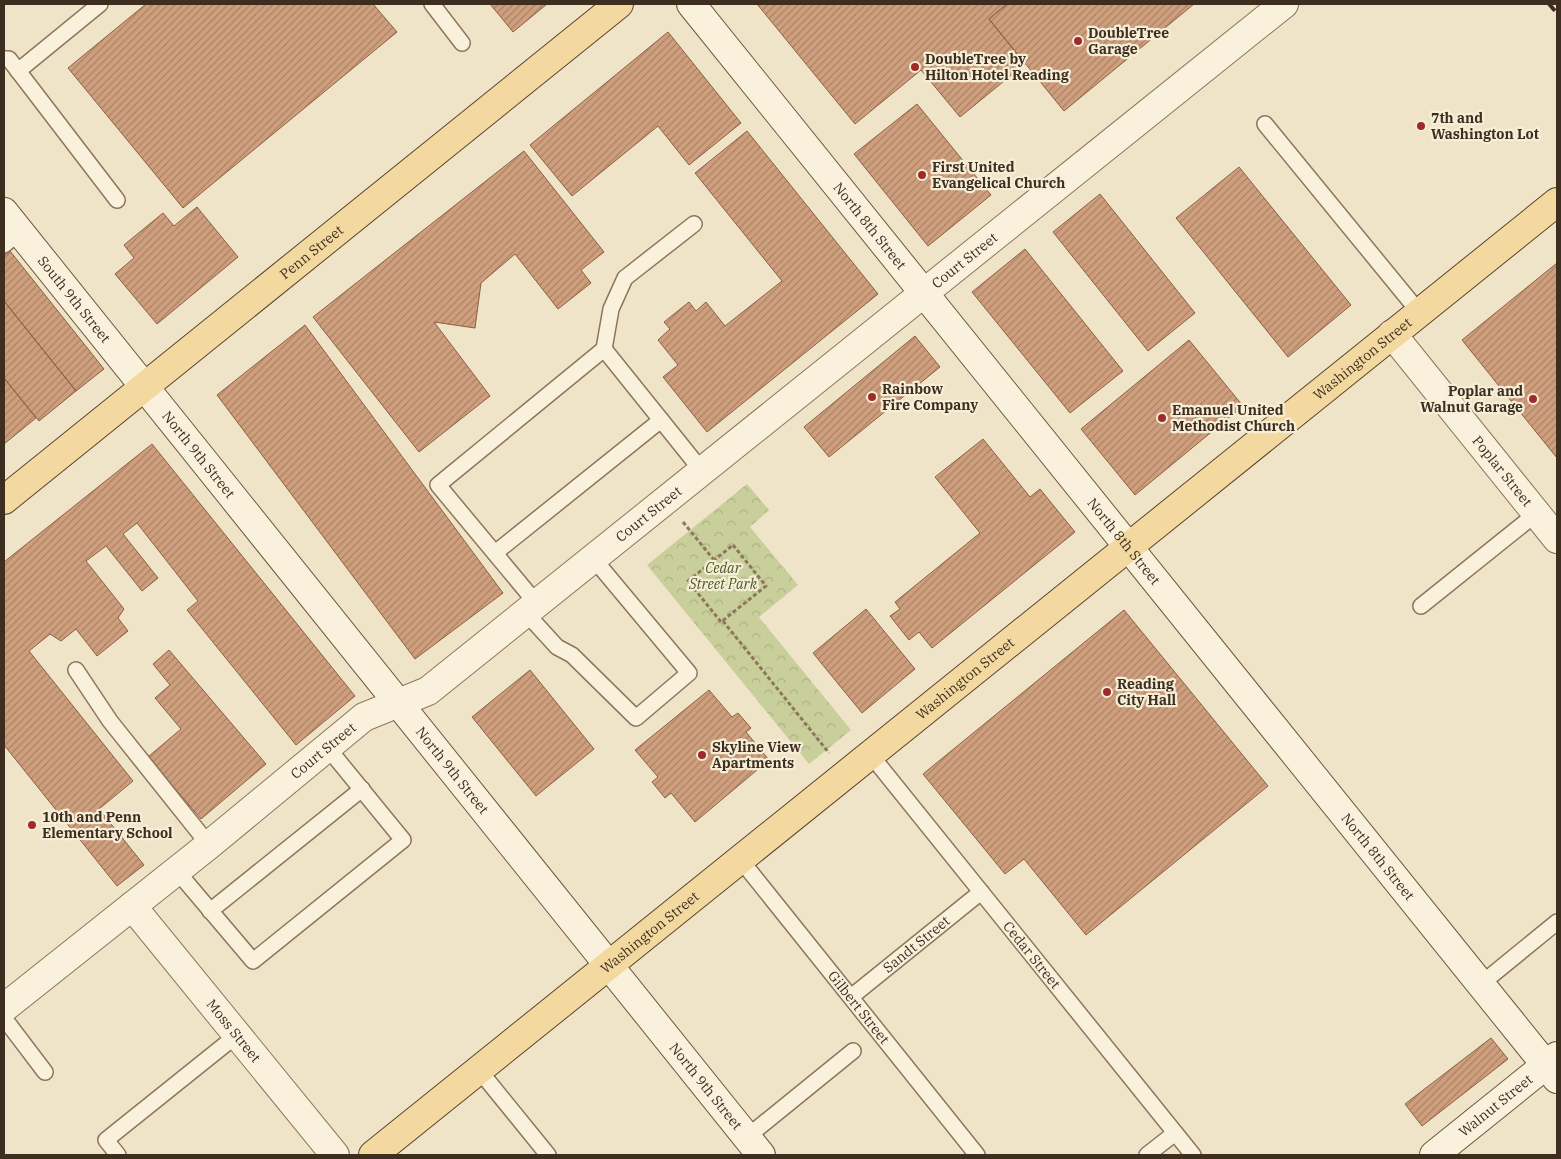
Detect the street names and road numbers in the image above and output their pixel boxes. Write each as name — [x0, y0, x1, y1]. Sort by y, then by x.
street label: North 8th Street — [829, 179, 910, 273]
street label: Penn Street — [276, 221, 347, 283]
street label: Court Street — [928, 228, 1001, 292]
street label: South 9th Street — [34, 252, 114, 347]
street label: Washington Street — [1309, 314, 1415, 404]
street label: North 9th Street — [158, 407, 239, 502]
street label: Poplar Street — [1468, 432, 1536, 510]
street label: Court Street — [612, 482, 685, 546]
street label: North 8th Street — [1083, 494, 1164, 589]
street label: Washington Street — [912, 633, 1018, 724]
street label: Court Street — [287, 718, 360, 783]
street label: North 9th Street — [412, 723, 493, 818]
street label: North 8th Street — [1337, 810, 1418, 904]
street label: Washington Street — [597, 887, 703, 977]
street label: Sandt Street — [879, 912, 954, 977]
street label: Cedar Street — [999, 918, 1064, 992]
street label: Gilbert Street — [824, 967, 894, 1048]
street label: Moss Street — [203, 996, 265, 1066]
street label: North 9th Street — [665, 1039, 746, 1133]
street label: Walnut Street — [1455, 1070, 1536, 1141]

